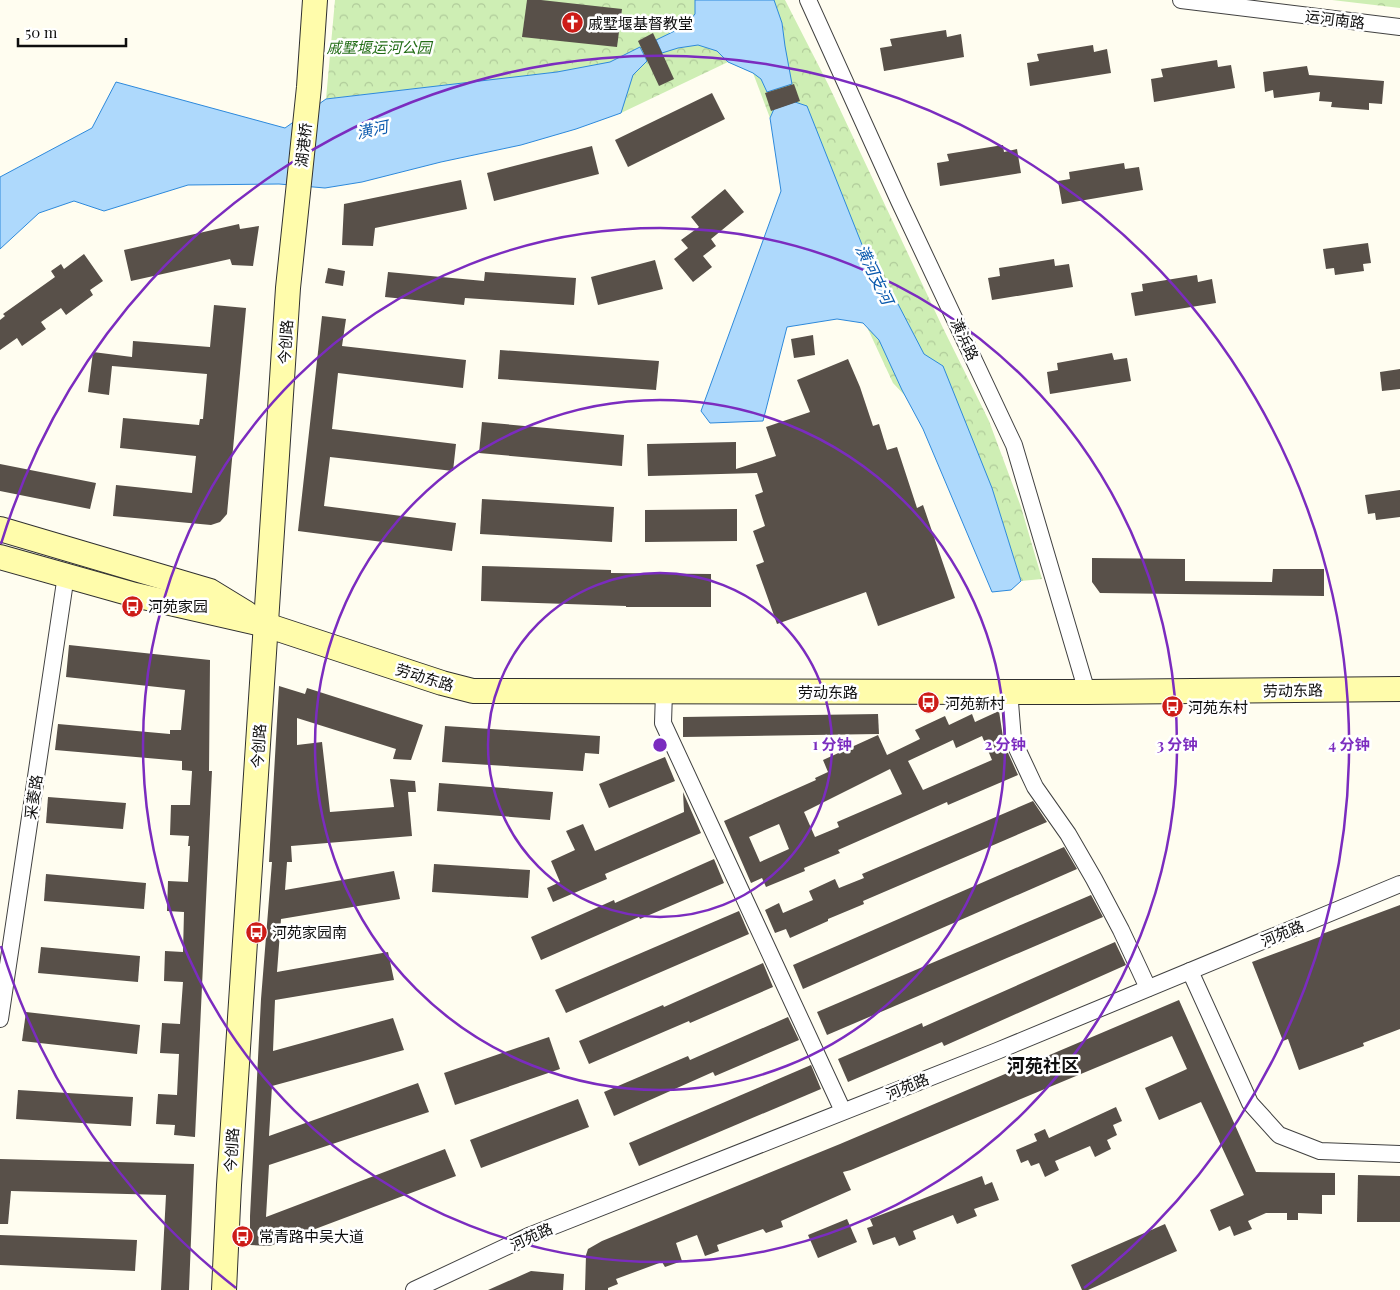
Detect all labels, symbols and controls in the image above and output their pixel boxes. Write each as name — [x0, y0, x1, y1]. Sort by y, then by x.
street label: 运河南路 — [1304, 5, 1366, 33]
church icon: 戚墅堰基督教堂 — [560, 11, 584, 35]
place label: 戚墅堰基督教堂 — [588, 13, 693, 33]
scale bar — [18, 15, 125, 47]
text: 50 m — [25, 22, 58, 42]
park label: 戚墅堰运河公园 — [326, 37, 433, 57]
water label: 潢河 — [354, 115, 393, 143]
street label: 湖港桥 — [291, 122, 315, 168]
water label: 潢河支河 — [852, 241, 900, 310]
street label: 潢浜路 — [946, 314, 984, 364]
street label: 今创路 — [273, 319, 297, 365]
bus stop icon: 河苑家园 — [120, 594, 144, 618]
place label: 河苑家园 — [148, 596, 208, 616]
street label: 劳动东路 — [393, 659, 457, 695]
street label: 劳动东路 — [1263, 679, 1323, 701]
street label: 劳动东路 — [798, 682, 858, 702]
bus stop icon: 河苑新村 — [917, 691, 941, 715]
place label: 河苑新村 — [945, 693, 1005, 713]
bus stop icon: 河苑东村 — [1160, 695, 1184, 719]
place label: 河苑东村 — [1188, 697, 1248, 717]
street label: 今创路 — [246, 723, 270, 769]
text: 1 分钟 — [812, 734, 852, 754]
text: 2 分钟 — [984, 734, 1026, 754]
text: 3 分钟 — [1157, 734, 1197, 754]
text: 4 分钟 — [1328, 734, 1370, 754]
centre of rings — [651, 736, 669, 754]
street label: 采菱路 — [20, 773, 46, 821]
street label: 河苑路 — [1257, 915, 1307, 951]
bus stop icon: 河苑家园南 — [244, 920, 268, 944]
place label: 河苑家园南 — [272, 922, 347, 942]
district label: 河苑社区 — [1007, 1053, 1079, 1077]
street label: 河苑路 — [882, 1068, 932, 1104]
street label: 今创路 — [219, 1127, 243, 1173]
street label: 河苑路 — [506, 1218, 556, 1254]
bus stop icon: 常青路中吴大道 — [231, 1224, 255, 1248]
place label: 常青路中吴大道 — [259, 1226, 364, 1246]

